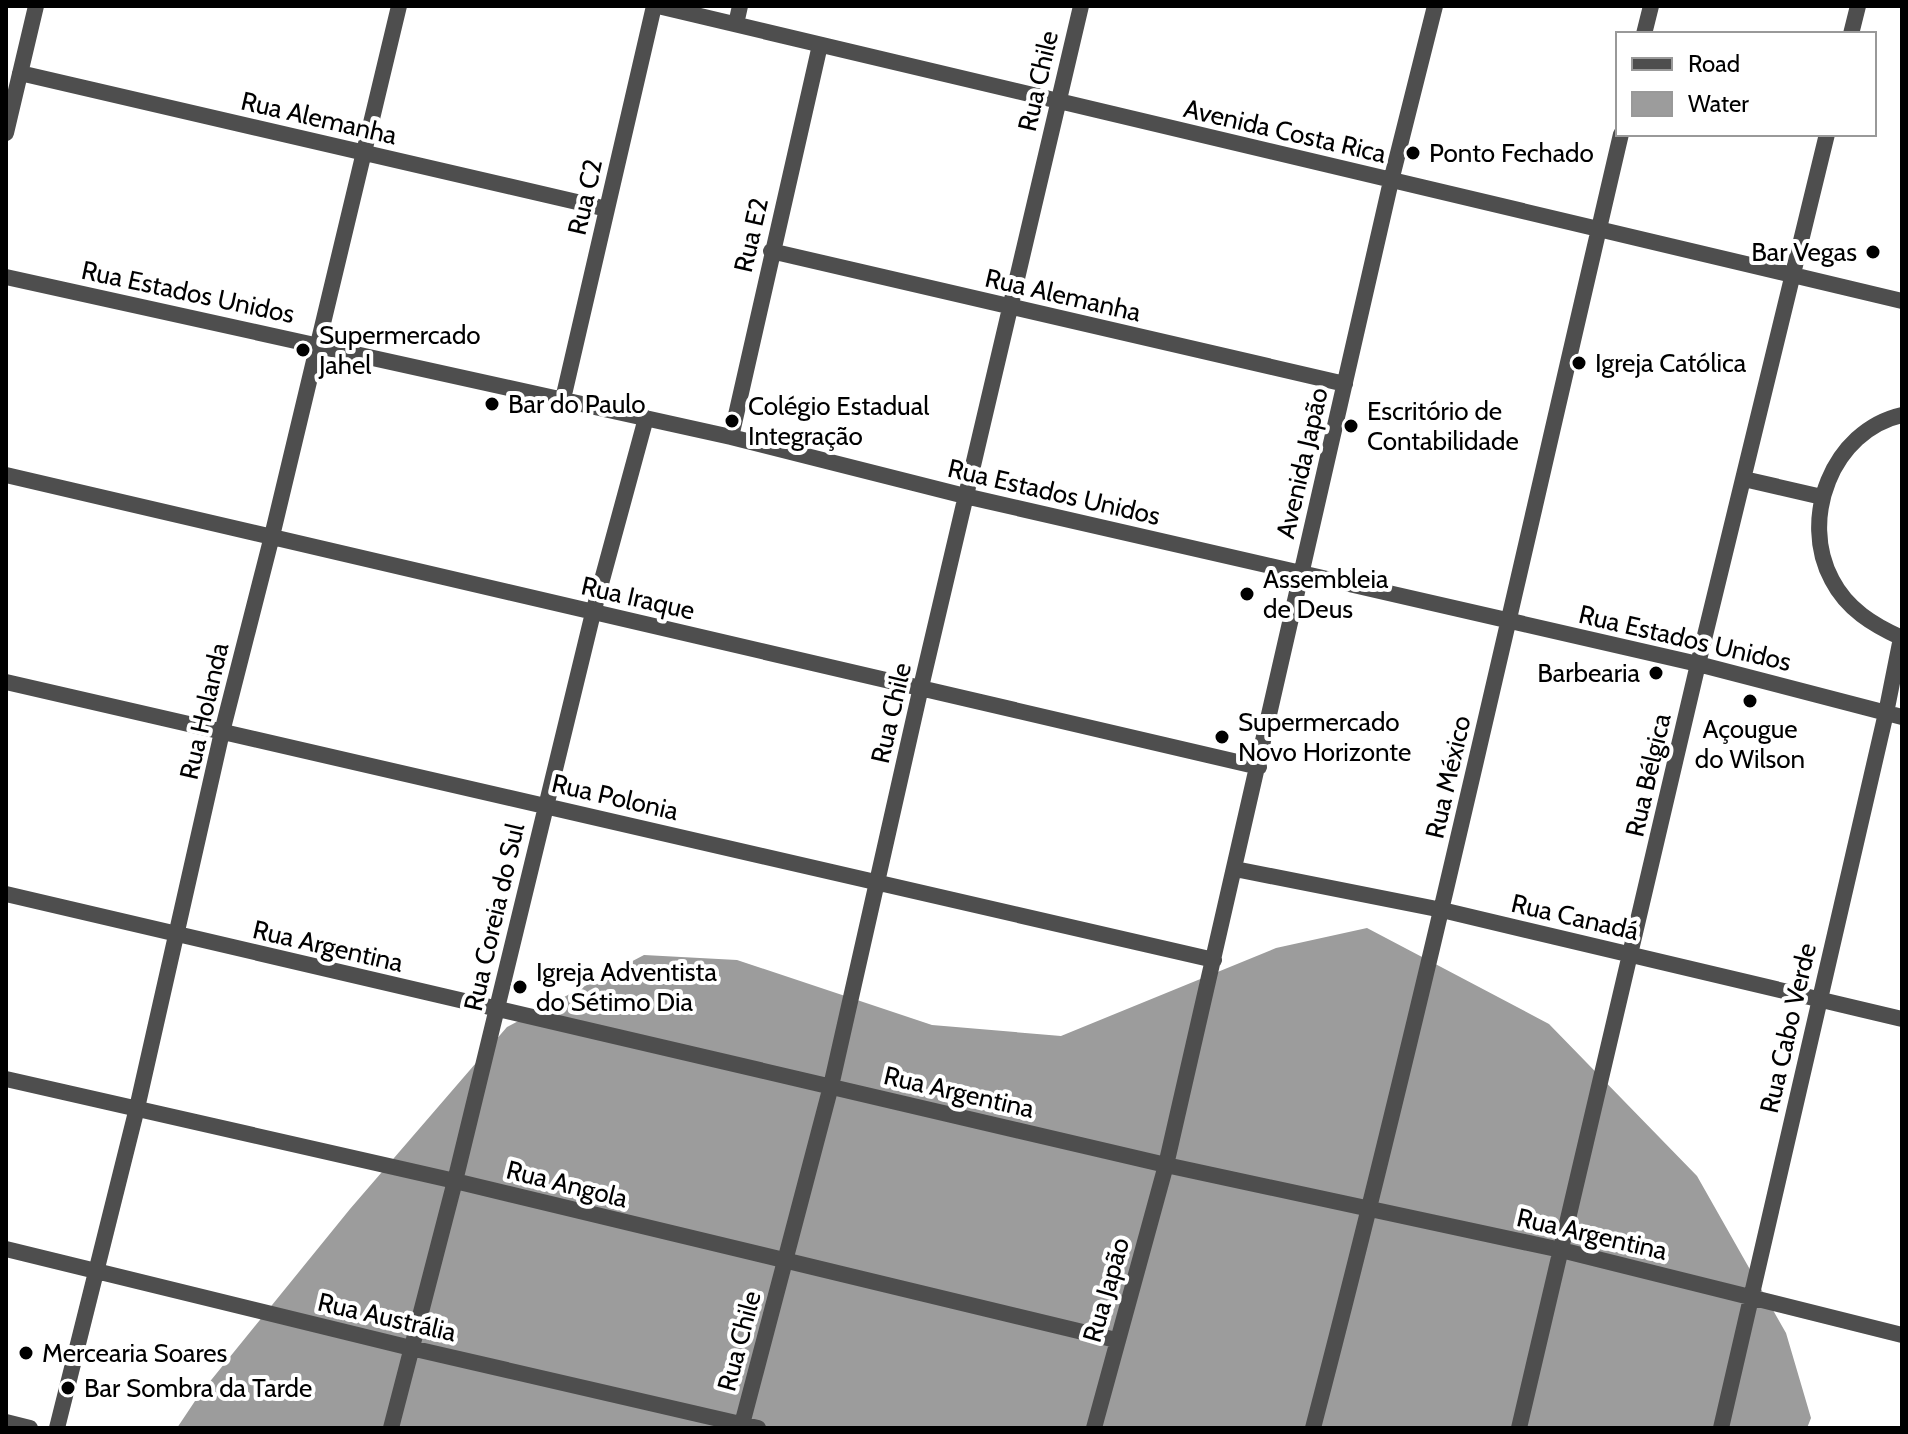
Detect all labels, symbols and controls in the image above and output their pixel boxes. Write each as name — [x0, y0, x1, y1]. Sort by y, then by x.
street label: Rua Chile — [1011, 28, 1065, 134]
legend — [1616, 32, 1876, 136]
text: Road — [1688, 49, 1740, 78]
street label: Rua Alemanha — [238, 85, 400, 152]
text: Water — [1688, 89, 1749, 118]
street label: Avenida Costa Rica — [1181, 92, 1390, 170]
place label: Ponto Fechado — [1429, 137, 1594, 169]
marker: Ponto Fechado — [1404, 144, 1422, 162]
street label: Rua C2 — [561, 156, 609, 238]
street label: Rua E2 — [727, 195, 775, 275]
place label: Bar Vegas — [1751, 236, 1857, 268]
marker: Bar Vegas — [1864, 243, 1882, 261]
street label: Rua Estados Unidos — [79, 254, 298, 330]
street label: Rua Alemanha — [982, 262, 1144, 329]
place label: Supermercado Jahel — [318, 319, 481, 381]
marker: Supermercado Jahel — [294, 341, 312, 359]
place label: Igreja Católica — [1595, 347, 1747, 379]
marker: Igreja Católica — [1570, 354, 1588, 372]
street label: Avenida Japão — [1269, 384, 1335, 542]
place label: Bar do Paulo — [508, 388, 646, 420]
place label: Colégio Estadual Integração — [748, 390, 929, 452]
marker: Bar do Paulo — [483, 395, 501, 413]
place label: Escritório de Contabilidade — [1367, 395, 1519, 457]
marker: Colégio Estadual Integração — [723, 412, 741, 430]
marker: Escritório de Contabilidade — [1342, 417, 1360, 435]
street label: Rua Estados Unidos — [945, 452, 1163, 532]
place label: Assembleia de Deus — [1263, 563, 1389, 625]
street label: Rua Iraque — [578, 569, 698, 627]
marker: Assembleia de Deus — [1238, 585, 1256, 603]
street label: Rua Estados Unidos — [1576, 598, 1794, 678]
street label: Rua Holanda — [173, 639, 235, 783]
place label: Barbearia — [1537, 657, 1641, 689]
street label: Rua Chile — [864, 660, 918, 766]
marker: Barbearia — [1647, 664, 1665, 682]
marker: Açougue do Wilson — [1741, 692, 1759, 710]
place label: Supermercado Novo Horizonte — [1238, 706, 1411, 768]
street label: Rua Bélgica — [1618, 710, 1678, 840]
street label: Rua México — [1418, 712, 1478, 842]
place label: Açougue do Wilson — [1695, 713, 1805, 775]
marker: Supermercado Novo Horizonte — [1213, 728, 1231, 746]
street label: Rua Polonia — [549, 767, 682, 827]
street label: Rua Coreia do Sul — [457, 820, 531, 1014]
street label: Rua Canadá — [1508, 887, 1642, 947]
street label: Rua Argentina — [250, 913, 407, 979]
street label: Rua Cabo Verde — [1753, 940, 1823, 1116]
place label: Igreja Adventista do Sétimo Dia — [536, 956, 717, 1018]
marker: Igreja Adventista do Sétimo Dia — [511, 978, 529, 996]
street label: Rua Argentina — [881, 1059, 1038, 1125]
street label: Rua Angola — [503, 1154, 631, 1215]
street label: Rua Argentina — [1514, 1201, 1671, 1267]
street label: Rua Japão — [1076, 1234, 1136, 1346]
street label: Rua Austrália — [315, 1286, 460, 1349]
street label: Rua Chile — [710, 1287, 768, 1395]
place label: Mercearia Soares — [42, 1337, 228, 1369]
marker: Mercearia Soares — [17, 1344, 35, 1362]
place label: Bar Sombra da Tarde — [84, 1372, 312, 1404]
marker: Bar Sombra da Tarde — [59, 1379, 77, 1397]

